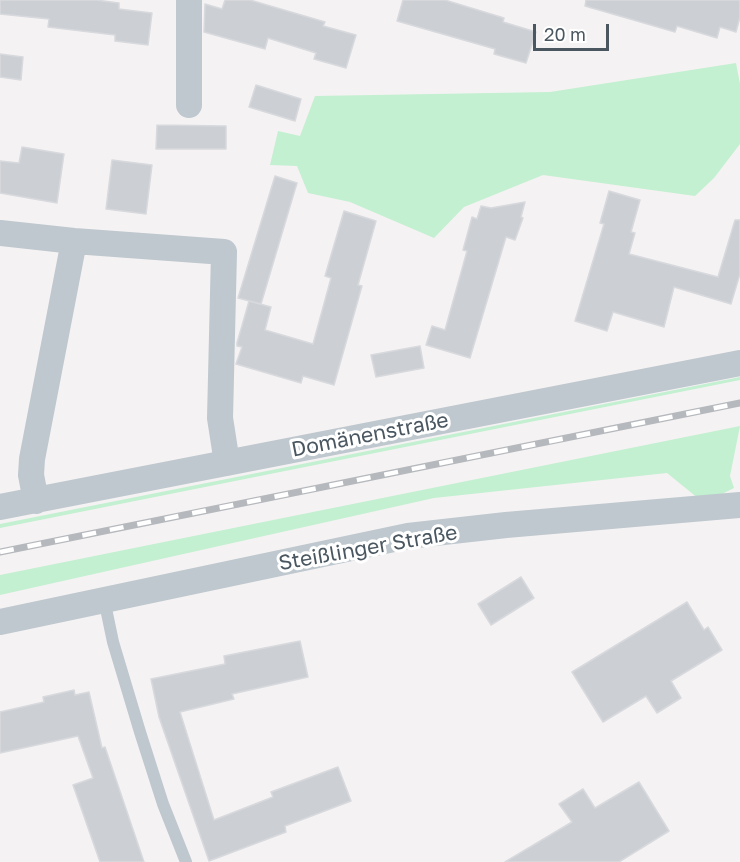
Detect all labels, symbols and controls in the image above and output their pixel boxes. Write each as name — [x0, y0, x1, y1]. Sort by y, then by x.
scale bar — [536, 12, 612, 50]
text: 20 m — [544, 23, 586, 45]
street label: Domänenstraße — [289, 407, 451, 463]
street label: Steißlinger Straße — [277, 520, 459, 576]

